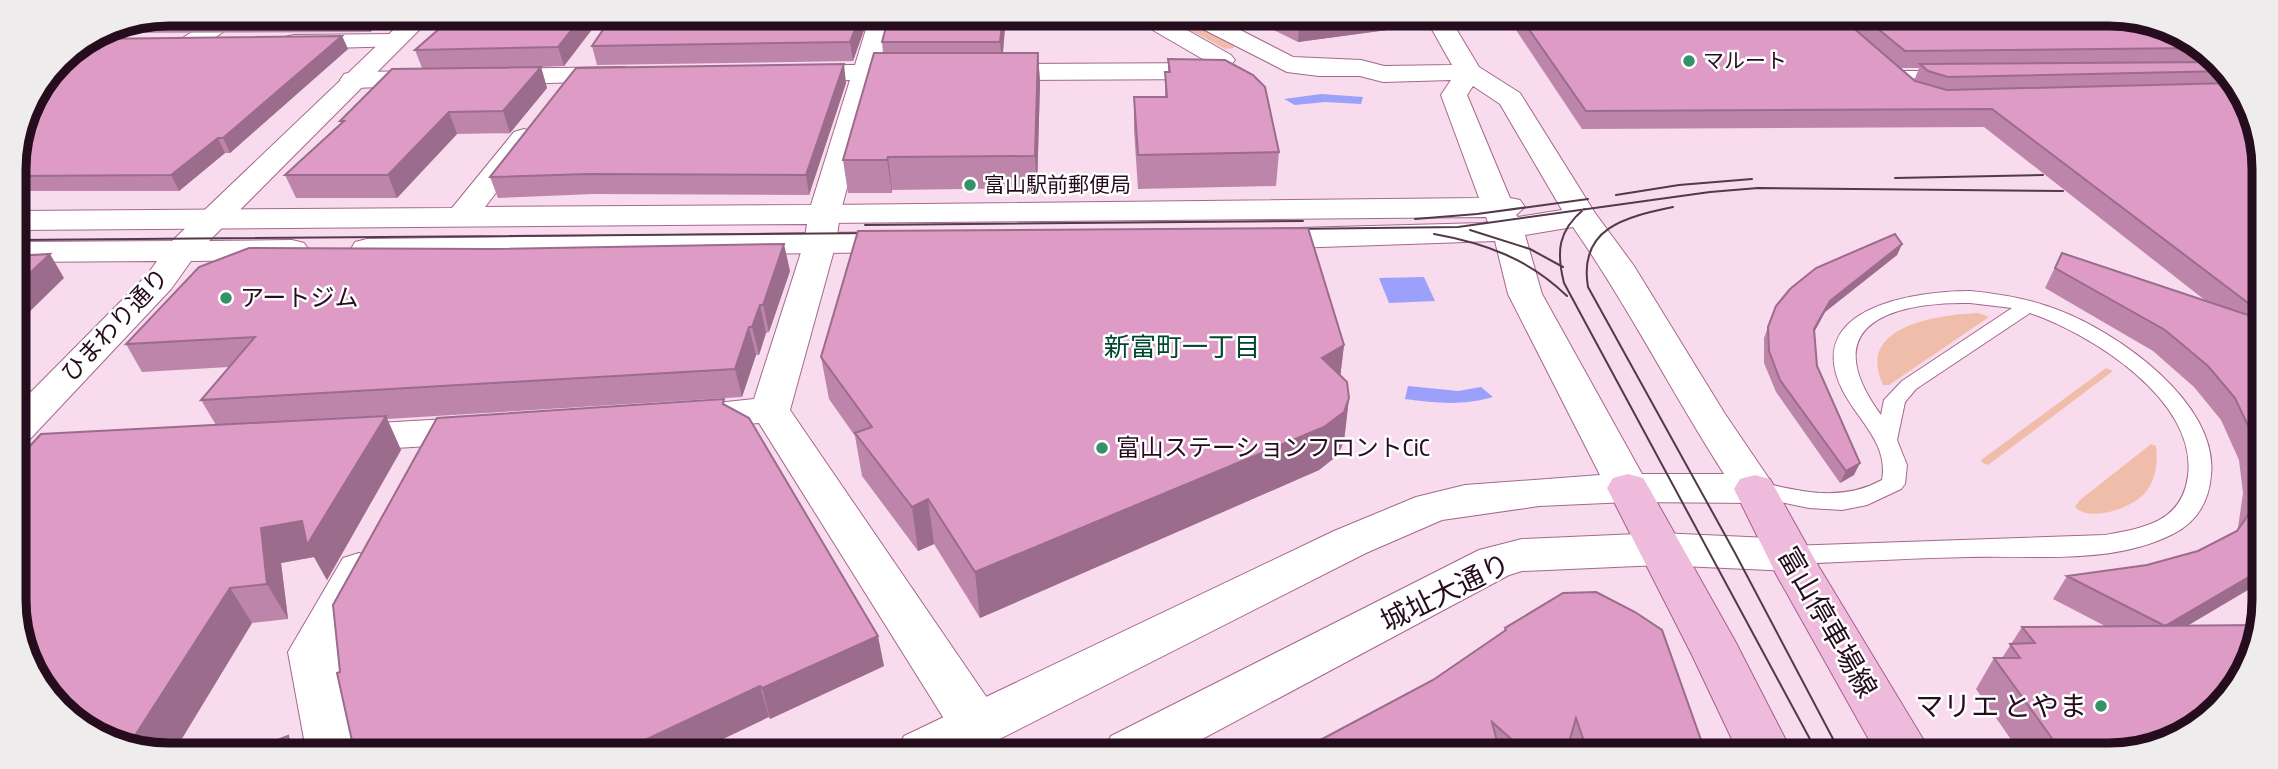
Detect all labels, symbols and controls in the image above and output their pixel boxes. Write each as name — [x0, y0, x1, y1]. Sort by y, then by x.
place label: マルート — [1703, 48, 1787, 72]
marker: マルート — [1681, 53, 1697, 69]
place label: 富山駅前郵便局 — [984, 172, 1131, 196]
marker: 富山駅前郵便局 — [962, 177, 978, 193]
street label: ひまわり通り — [56, 263, 174, 387]
place label: アートジム — [240, 284, 359, 311]
marker: アートジム — [218, 290, 234, 306]
district label: 新富町一丁目 — [1104, 332, 1260, 362]
place label: 富山ステーションフロントCiC — [1116, 434, 1430, 461]
marker: 富山ステーションフロントCiC — [1094, 440, 1110, 456]
street label: 富山停車場線 — [1772, 541, 1884, 703]
street label: 城址大通り — [1375, 547, 1515, 637]
place label: マリエ とやま — [1915, 690, 2087, 722]
marker: マリエ とやま — [2093, 698, 2109, 714]

